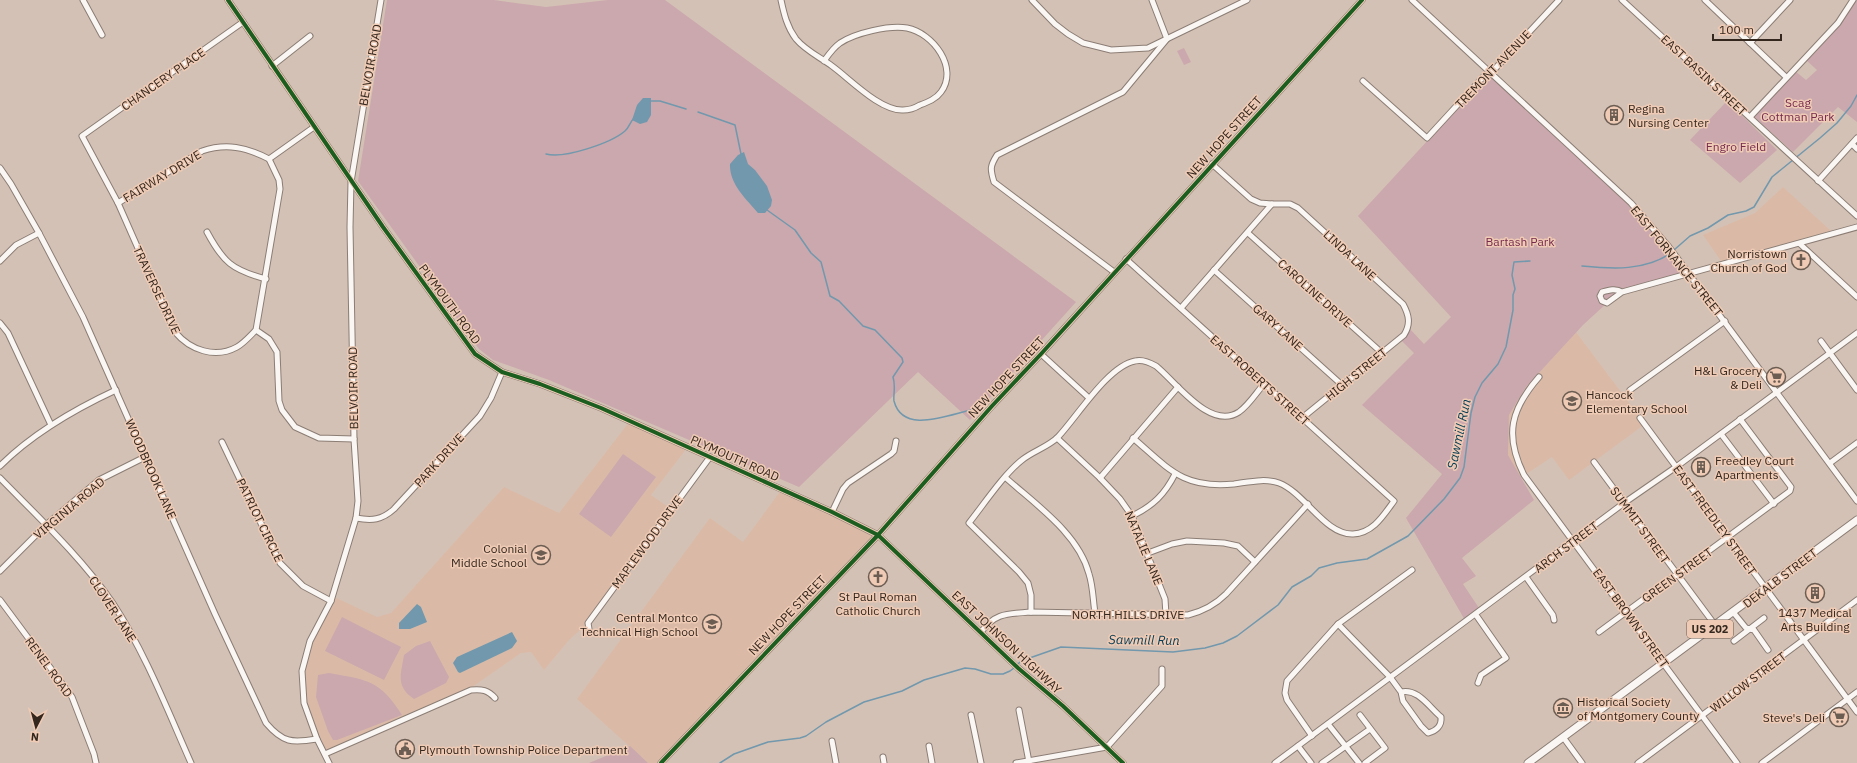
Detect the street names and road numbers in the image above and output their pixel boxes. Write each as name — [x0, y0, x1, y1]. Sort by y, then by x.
street label: BELVOIR ROAD — [355, 23, 385, 107]
street label: TREMONT AVENUE — [1452, 27, 1534, 111]
street label: EAST BASIN STREET — [1658, 31, 1750, 119]
street label: CHANCERY PLACE — [118, 44, 208, 114]
street label: NEW HOPE STREET — [1183, 93, 1265, 181]
street label: FAIRWAY DRIVE — [120, 147, 204, 205]
street label: EAST FORNANCE STREET — [1628, 203, 1726, 319]
street label: LINDA LANE — [1320, 227, 1380, 283]
street label: TRAVERSE DRIVE — [130, 244, 184, 336]
street label: CAROLINE DRIVE — [1275, 256, 1355, 330]
street label: PLYMOUTH ROAD — [416, 261, 484, 347]
street label: GARY LANE — [1250, 300, 1306, 354]
street label: EAST ROBERTS STREET — [1207, 332, 1313, 429]
street label: NEW HOPE STREET — [965, 333, 1047, 421]
street label: HIGH STREET — [1322, 344, 1390, 403]
street label: BELVOIR ROAD — [345, 347, 361, 429]
street label: WOODBROOK LANE — [122, 417, 180, 521]
street label: PARK DRIVE — [411, 430, 467, 490]
street label: PLYMOUTH ROAD — [688, 432, 782, 484]
street label: EAST FREEDLEY STREET — [1670, 462, 1760, 578]
street label: VIRGINIA ROAD — [30, 474, 108, 542]
street label: PATRIOT CIRCLE — [233, 476, 287, 564]
street label: SUMMIT STREET — [1607, 484, 1673, 566]
street label: MAPLEWOOD DRIVE — [608, 493, 686, 591]
street label: NATALIE LANE — [1122, 509, 1166, 587]
street label: ARCH STREET — [1531, 518, 1601, 576]
street label: GREEN STREET — [1639, 544, 1715, 606]
street label: DEKALB STREET — [1740, 545, 1820, 611]
street label: EAST BROWN STREET — [1590, 565, 1672, 671]
street label: NEW HOPE STREET — [745, 572, 829, 658]
street label: CLOVER LANE — [86, 573, 140, 645]
street label: EAST JOHNSON HIGHWAY — [949, 587, 1065, 697]
street label: NORTH HILLS DRIVE — [1072, 607, 1184, 622]
road number: US 202 — [1687, 620, 1733, 638]
street label: RENEL ROAD — [22, 634, 76, 700]
street label: WILLOW STREET — [1707, 648, 1789, 715]

